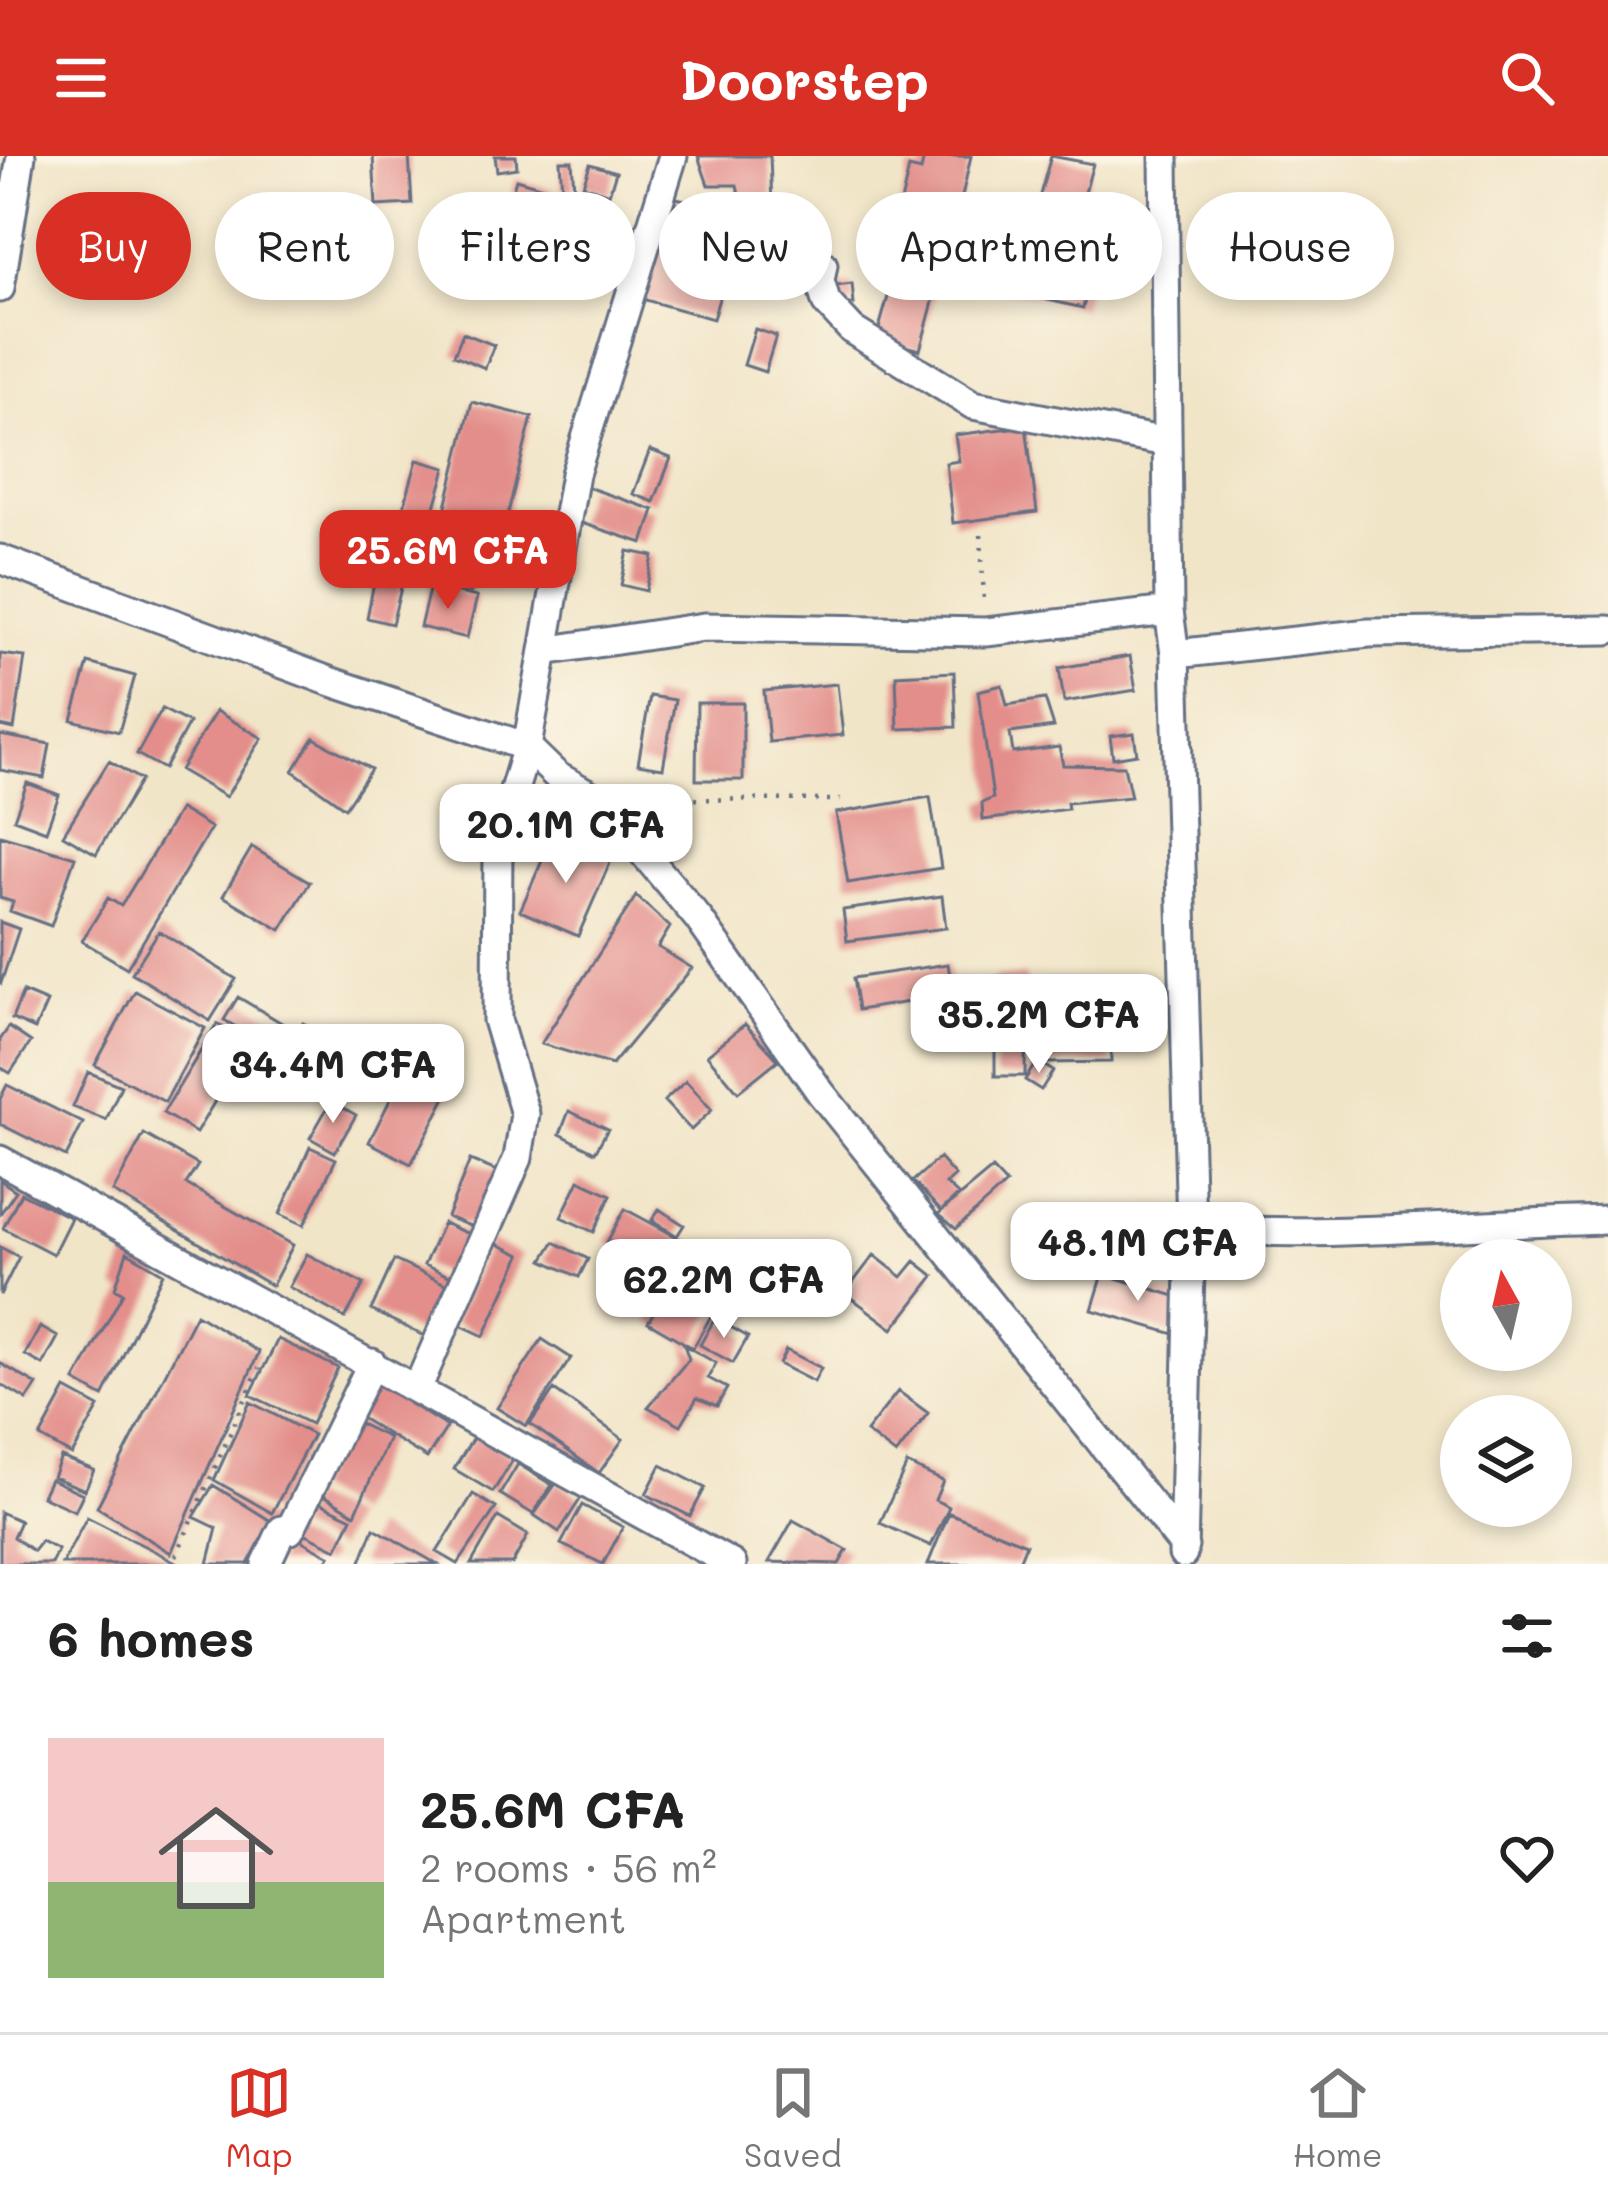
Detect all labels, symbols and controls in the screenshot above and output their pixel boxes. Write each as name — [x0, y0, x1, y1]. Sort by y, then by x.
text: Doorstep — [679, 43, 929, 114]
icon: menu — [48, 45, 114, 111]
icon: search — [1494, 45, 1560, 111]
chip: Buy — [36, 192, 191, 300]
chip: Rent — [215, 192, 394, 300]
chip: Filters — [418, 192, 635, 300]
chip: New — [659, 192, 832, 300]
chip: Apartment — [856, 192, 1162, 300]
chip: House — [1186, 192, 1394, 300]
pin: 25.6M CFA — [311, 510, 585, 612]
text: 25.6M CFA — [347, 523, 550, 574]
pin: 20.1M CFA — [429, 784, 703, 886]
text: 20.1M CFA — [467, 797, 665, 848]
pin: 35.2M CFA — [902, 974, 1176, 1076]
text: 35.2M CFA — [938, 987, 1140, 1038]
pin: 34.4M CFA — [196, 1024, 470, 1126]
text: 34.4M CFA — [229, 1037, 437, 1088]
pin: 48.1M CFA — [1001, 1202, 1275, 1304]
text: 48.1M CFA — [1037, 1215, 1239, 1266]
pin: 62.2M CFA — [587, 1239, 861, 1341]
north arrow — [1440, 1239, 1572, 1371]
map controls — [1440, 1239, 1572, 1527]
text: 62.2M CFA — [623, 1252, 825, 1303]
button: layers — [1440, 1395, 1572, 1527]
text: 6 homes — [48, 1603, 254, 1670]
icon: filters — [1494, 1603, 1560, 1669]
text: 25.6M CFA — [420, 1774, 685, 1841]
icon: home — [144, 1786, 288, 1930]
icon: heart — [1494, 1825, 1560, 1891]
text: 2 rooms · 56 m² — [420, 1841, 717, 1892]
text: Apartment — [420, 1892, 626, 1943]
tab: Map — [225, 2060, 293, 2175]
tab: Saved — [744, 2060, 842, 2175]
tab: Home — [1293, 2060, 1382, 2175]

